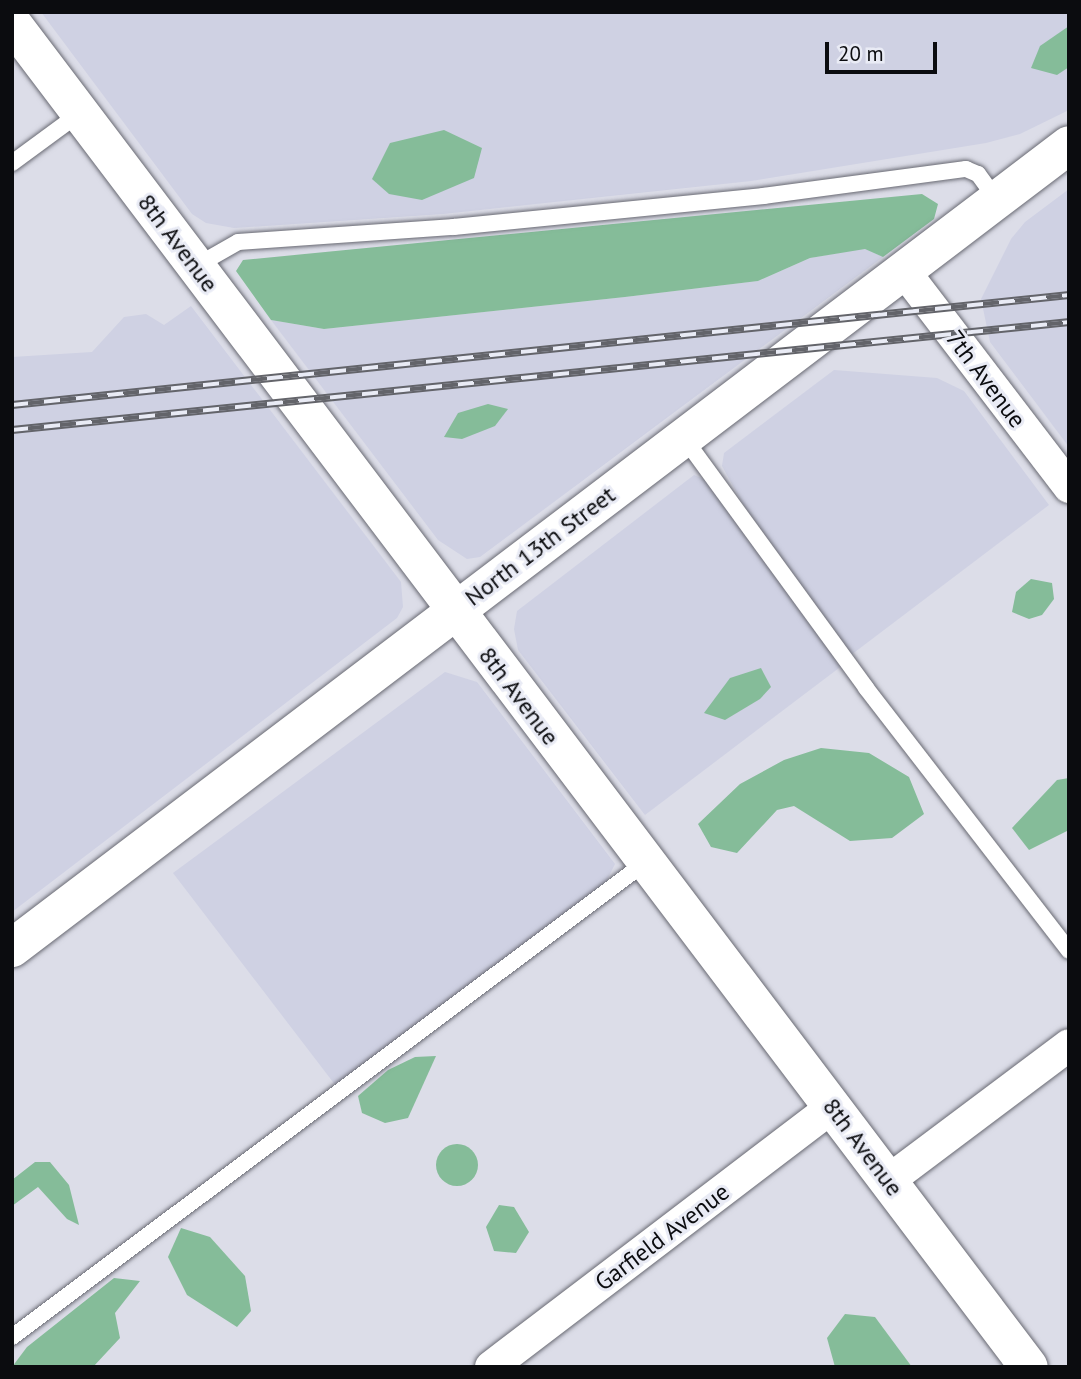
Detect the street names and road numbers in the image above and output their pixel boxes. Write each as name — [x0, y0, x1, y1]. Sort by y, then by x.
street label: 8th Avenue — [132, 188, 224, 298]
street label: 7th Avenue — [940, 324, 1032, 434]
street label: North 13th Street — [459, 480, 621, 612]
street label: 8th Avenue — [473, 641, 565, 751]
street label: 8th Avenue — [817, 1092, 909, 1202]
street label: Garfield Avenue — [589, 1177, 735, 1297]

